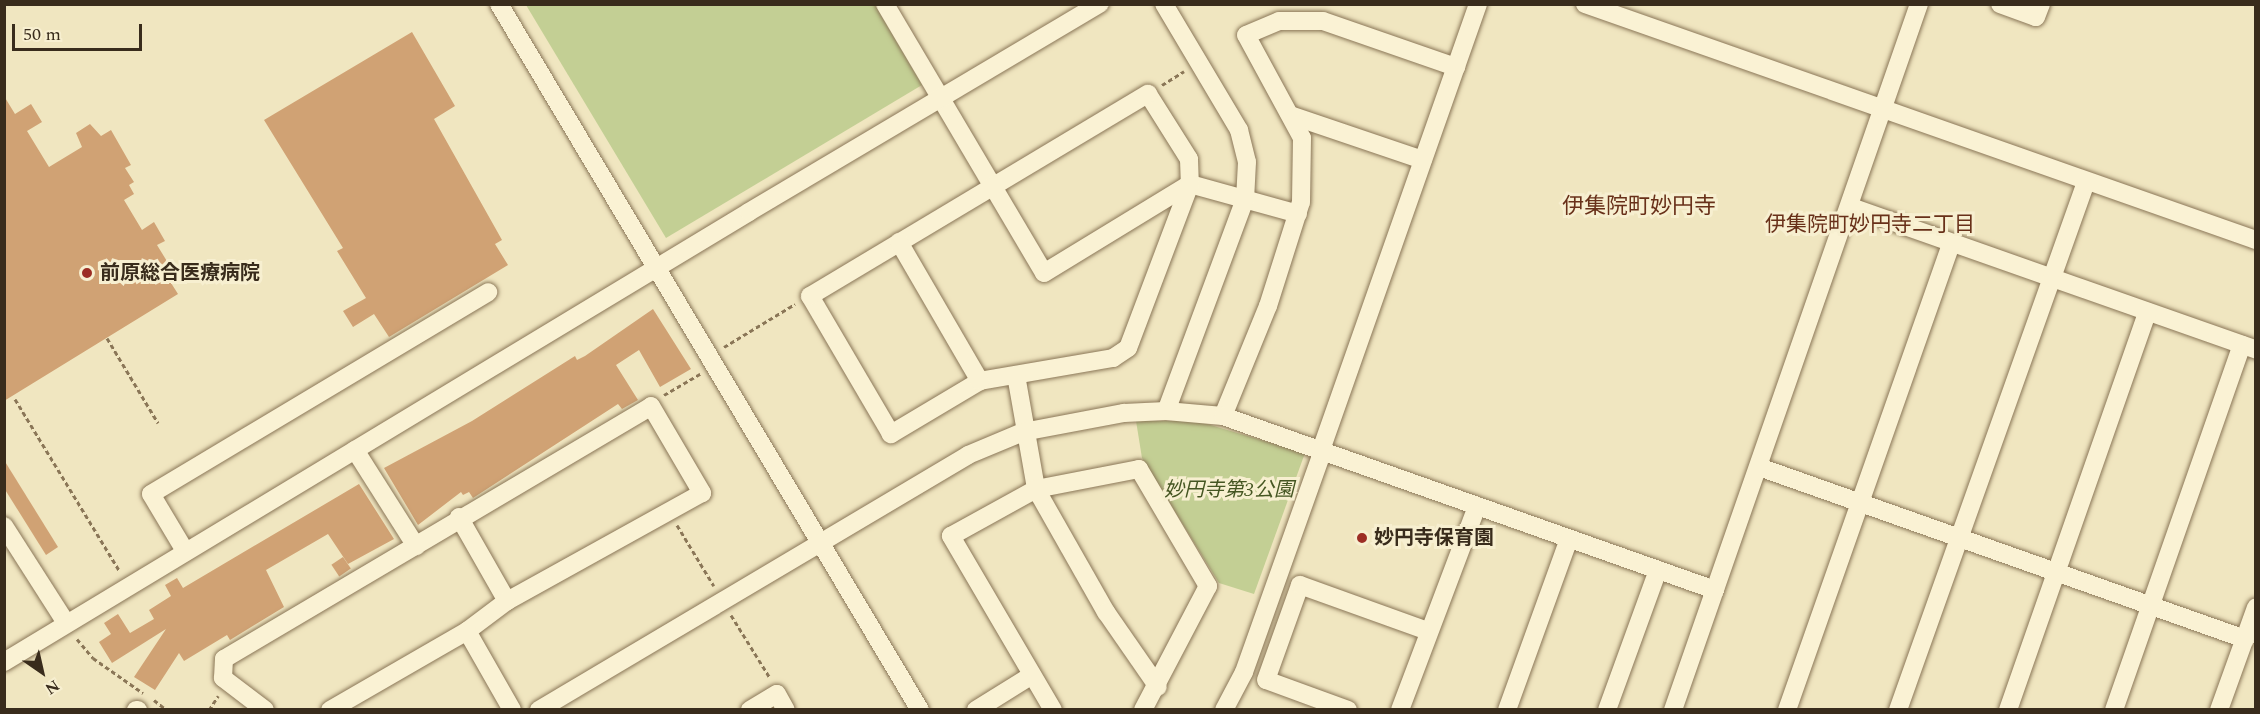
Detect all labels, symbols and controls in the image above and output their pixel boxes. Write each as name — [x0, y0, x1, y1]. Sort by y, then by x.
scale bar — [15, 12, 146, 50]
text: 50 m — [23, 21, 61, 48]
district label: 伊集院町妙円寺 — [1562, 194, 1716, 220]
district label: 伊集院町妙円寺二丁目 — [1765, 212, 1975, 238]
place label: 前原総合医療病院 — [100, 261, 260, 285]
marker: 前原総合医療病院 — [78, 264, 96, 282]
park label: 妙円寺第3公園 — [1164, 478, 1294, 502]
place label: 妙円寺保育園 — [1374, 526, 1494, 550]
marker: 妙円寺保育園 — [1355, 531, 1369, 545]
north arrow — [12, 642, 72, 702]
text: N — [40, 673, 64, 701]

